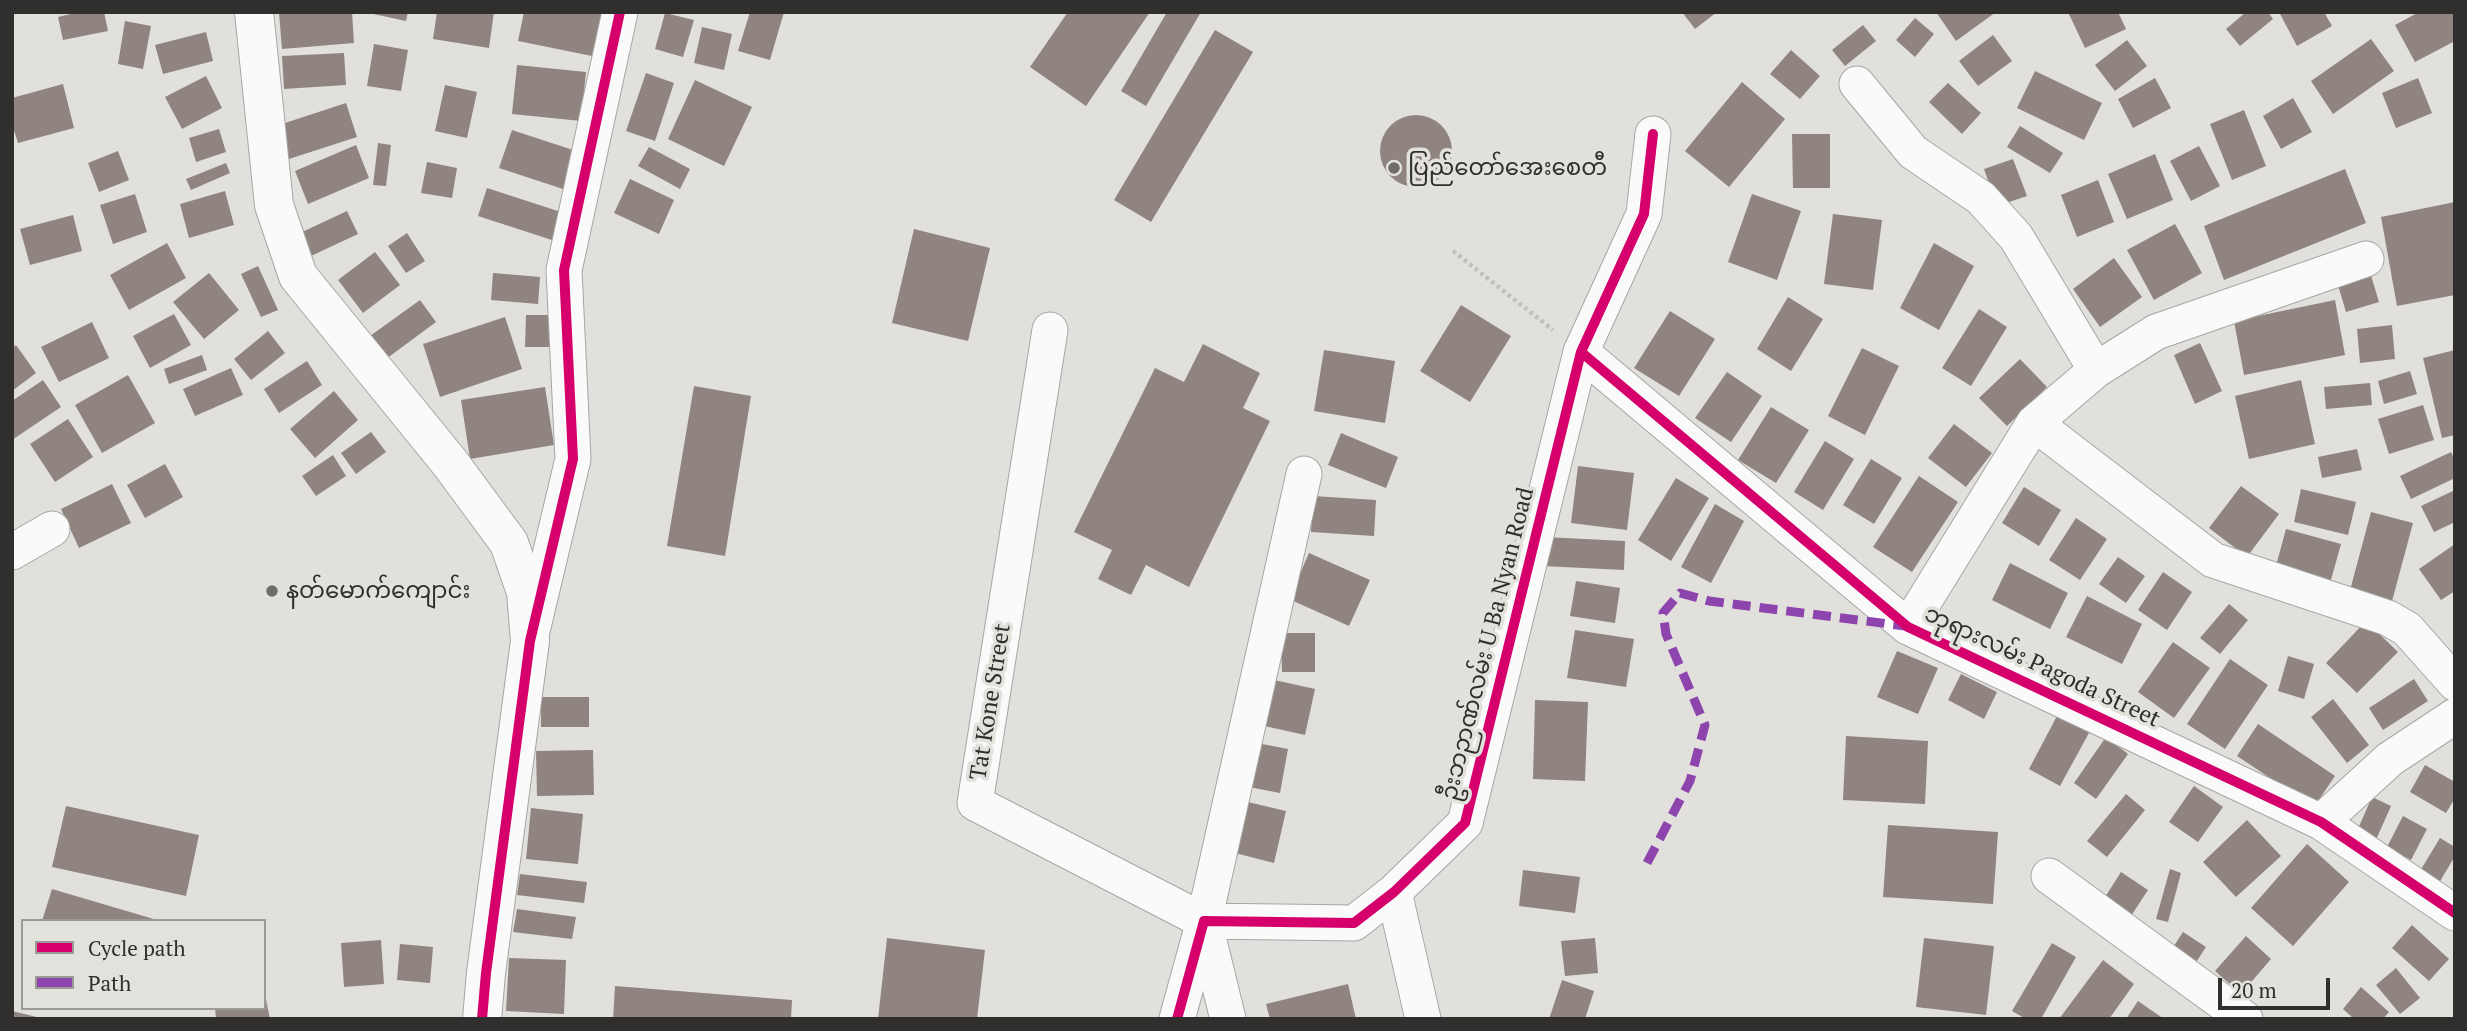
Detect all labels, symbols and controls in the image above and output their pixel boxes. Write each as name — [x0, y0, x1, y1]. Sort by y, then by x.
place label: ပြည်တော်အေးစေတီ — [1408, 154, 1607, 182]
marker: ပြည်တော်အေးစေတီ — [1386, 160, 1402, 176]
street label: ဦးဘဉာဏ်လမ်း U Ba Nyan Road — [1436, 485, 1540, 803]
place label: နတ်မောက်ကျောင်း — [286, 577, 470, 605]
marker: နတ်မောက်ကျောင်း — [264, 583, 280, 599]
street label: ဘုရားလမ်း Pagoda Street — [1920, 600, 2164, 734]
street label: Tat Kone Street — [965, 622, 1017, 782]
legend — [21, 919, 266, 1010]
text: Cycle path — [88, 934, 186, 962]
scale bar — [2222, 964, 2334, 1008]
text: Path — [88, 969, 131, 997]
text: 20 m — [2231, 976, 2277, 1004]

